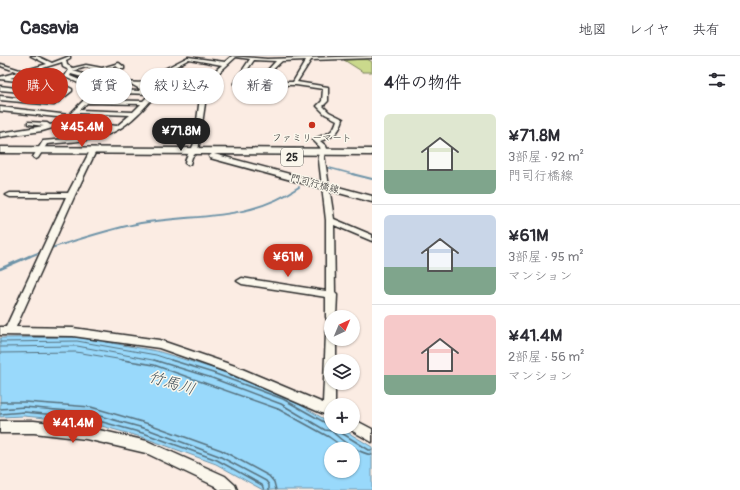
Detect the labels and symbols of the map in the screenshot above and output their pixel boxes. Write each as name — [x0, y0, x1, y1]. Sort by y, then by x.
pin: ¥45.4M — [49, 114, 115, 148]
pin: ¥71.8M — [148, 118, 214, 152]
marker: ファミリーマート — [307, 120, 317, 130]
place label: ファミリーマート — [272, 132, 352, 144]
road number: 25 — [281, 148, 303, 166]
street label: 門司行橋線 — [289, 172, 340, 196]
pin: ¥61M — [264, 244, 312, 278]
north arrow — [324, 310, 360, 346]
water label: 竹馬川 — [146, 366, 198, 400]
pin: ¥41.4M — [40, 410, 106, 444]

